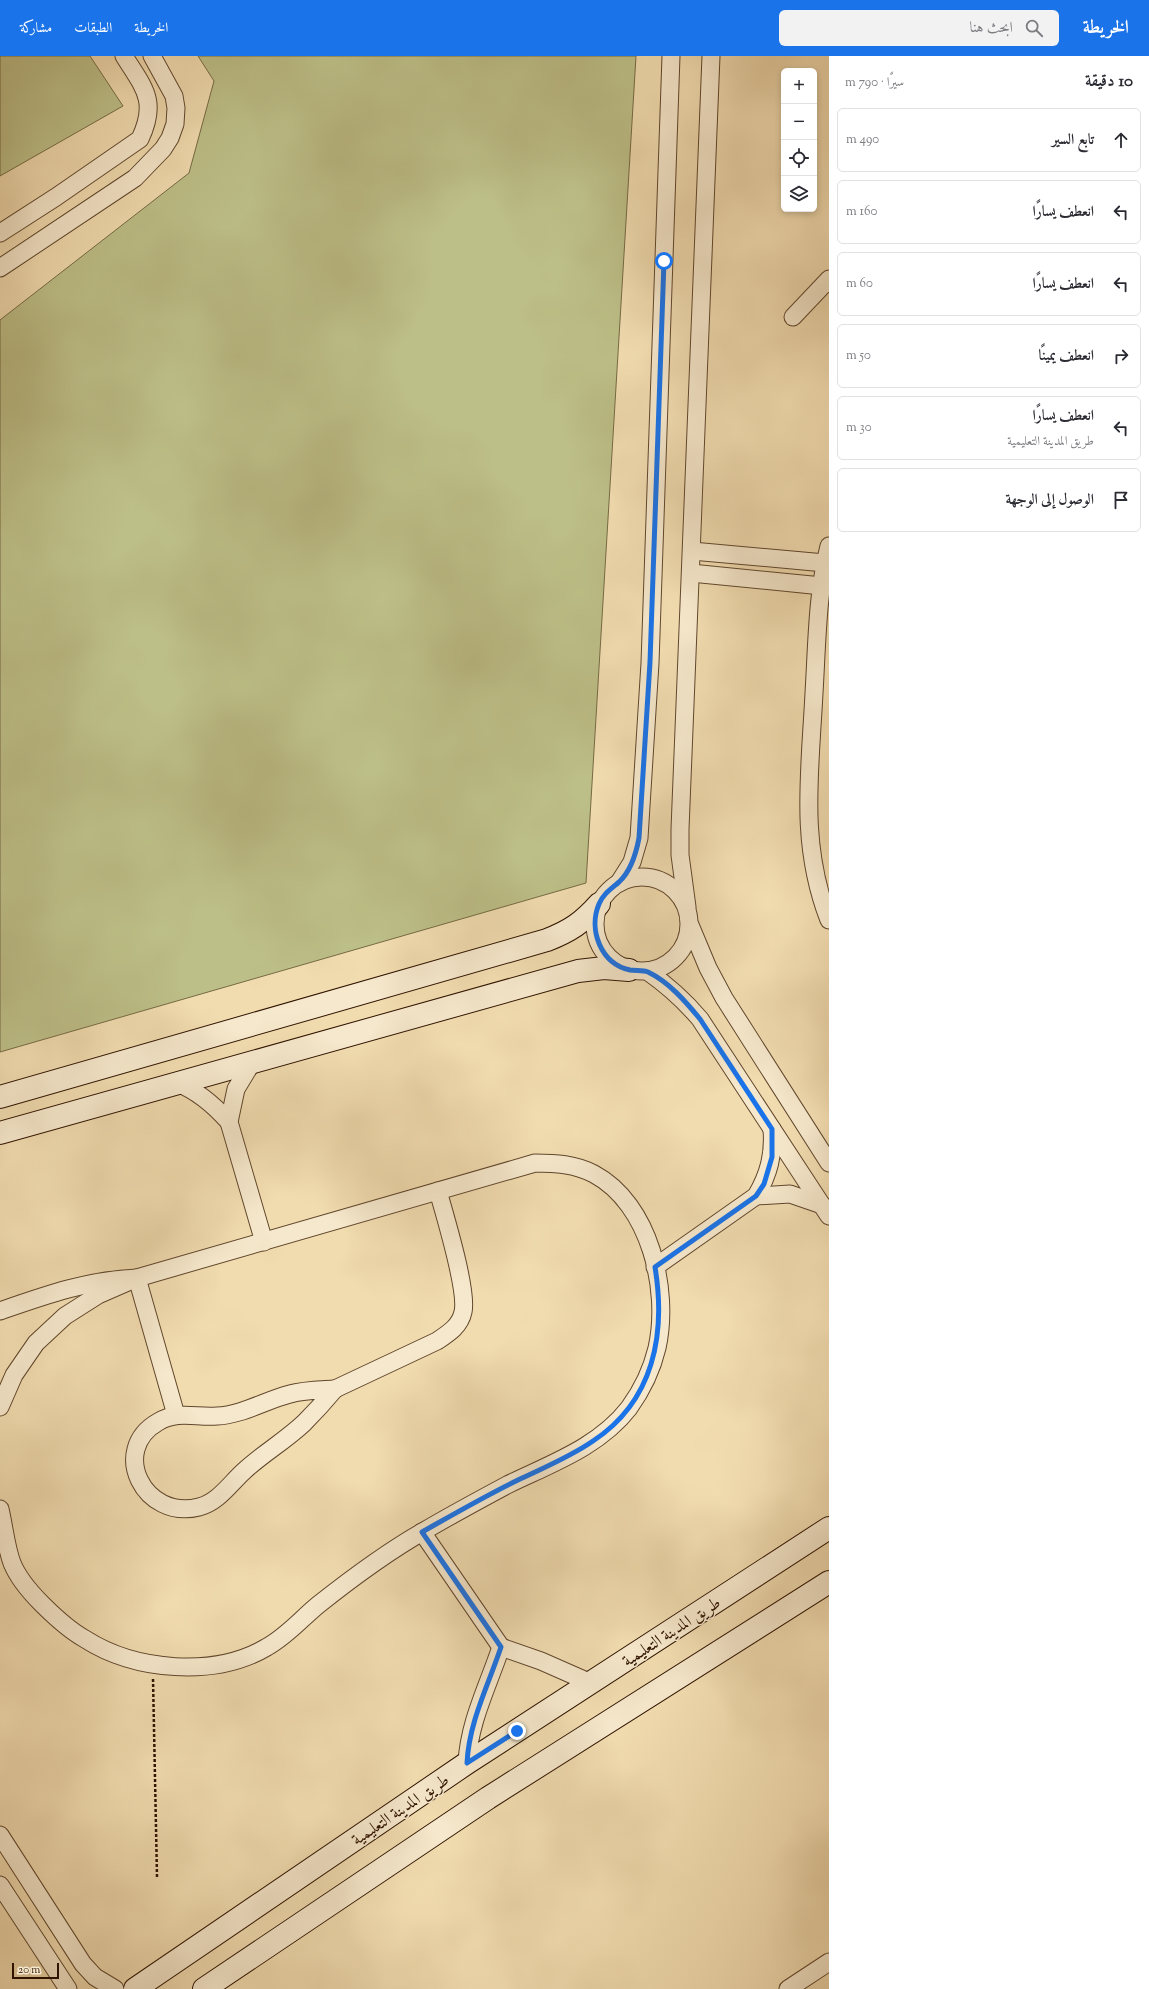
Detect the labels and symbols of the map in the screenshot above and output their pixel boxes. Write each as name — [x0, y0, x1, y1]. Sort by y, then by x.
route start — [655, 252, 673, 270]
street label: طريق المدينة التعليمية — [618, 1592, 726, 1674]
route end — [508, 1722, 526, 1740]
street label: طريق المدينة التعليمية — [347, 1769, 455, 1852]
scale bar — [12, 1961, 59, 1980]

